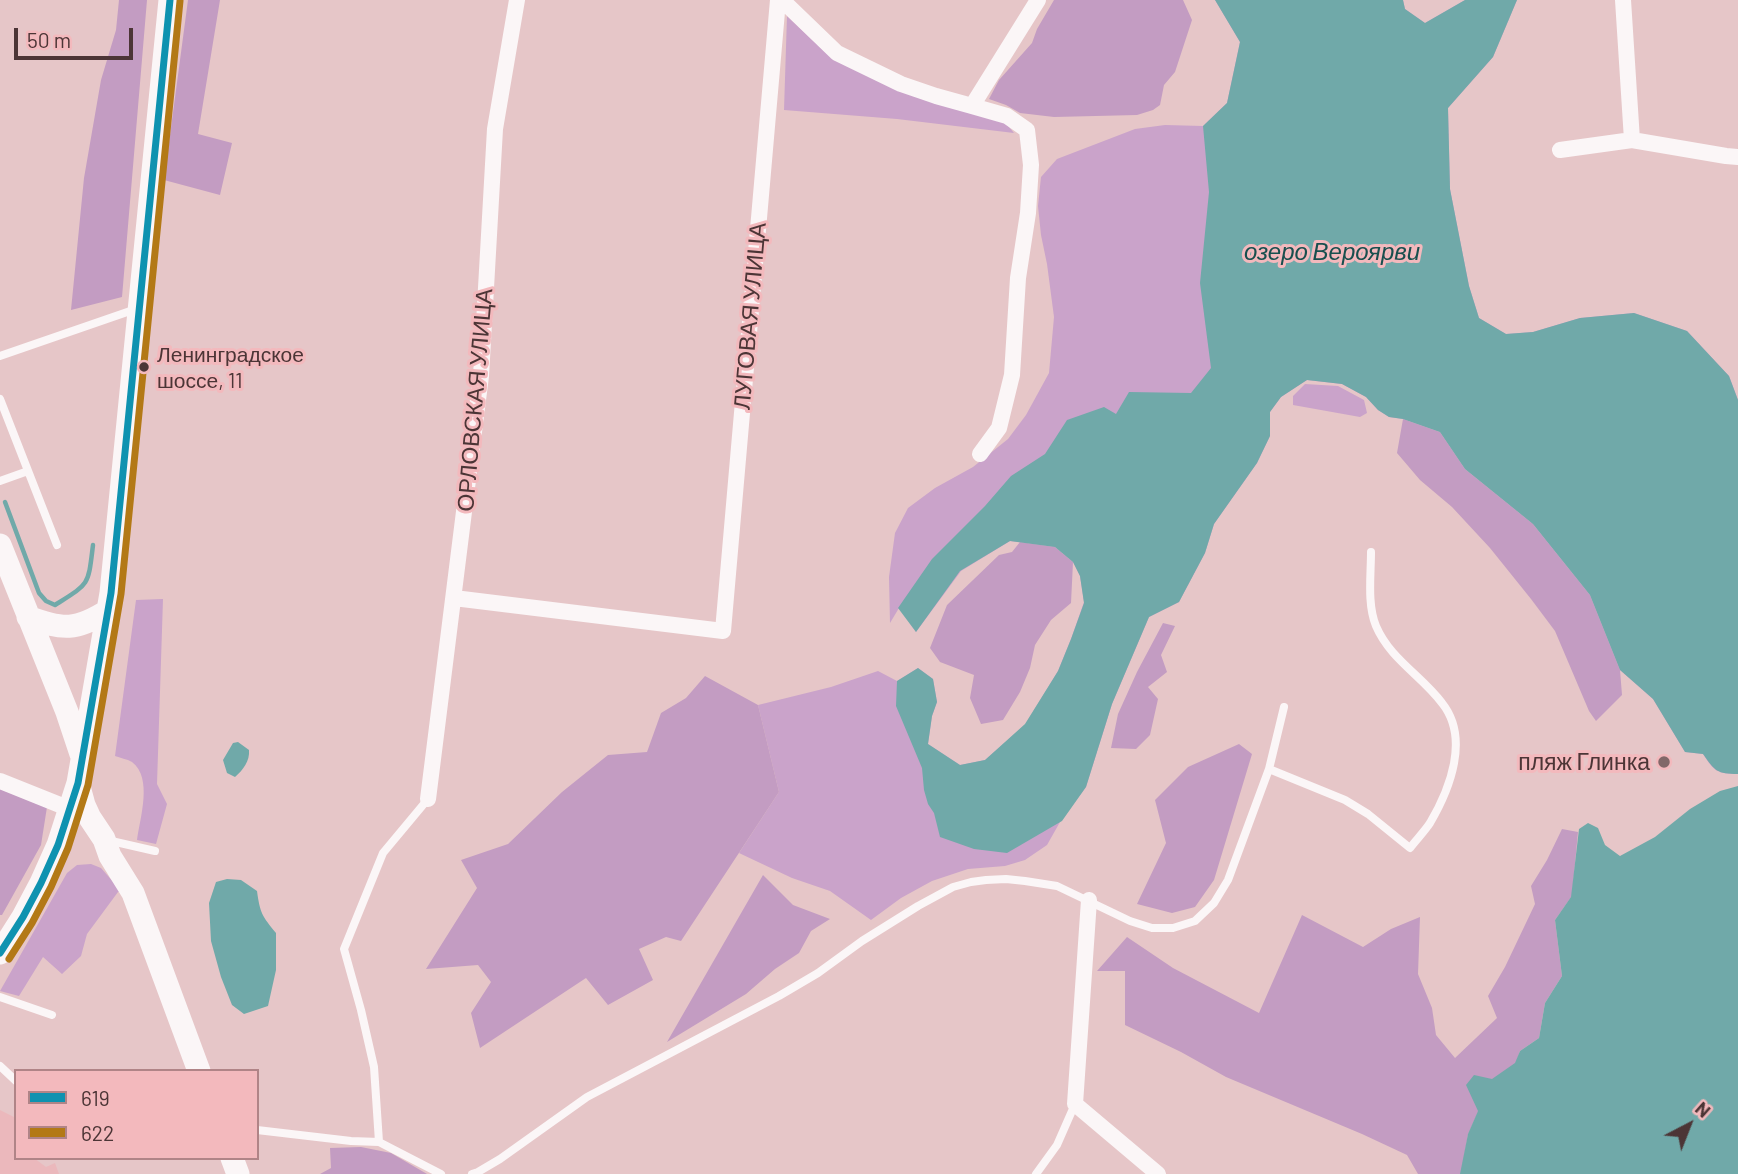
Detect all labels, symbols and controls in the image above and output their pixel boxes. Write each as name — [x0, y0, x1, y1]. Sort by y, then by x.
scale bar — [18, 14, 136, 58]
text: 50 m — [27, 27, 71, 52]
street label: ЛУГОВАЯ УЛИЦА — [728, 221, 772, 411]
water label: озеро Вероярви — [1244, 238, 1420, 266]
street label: ОРЛОВСКАЯ УЛИЦА — [451, 287, 499, 513]
place label: Ленинградское шоссе, 11 — [157, 342, 304, 392]
marker: Ленинградское шоссе, 11 — [137, 360, 151, 374]
place label: пляж Глинка — [1518, 748, 1650, 776]
marker: пляж Глинка — [1656, 754, 1672, 770]
legend — [14, 1069, 259, 1160]
text: 619 — [81, 1085, 110, 1110]
north arrow — [1654, 1090, 1724, 1160]
text: N — [1691, 1096, 1716, 1122]
text: 622 — [81, 1120, 114, 1145]

